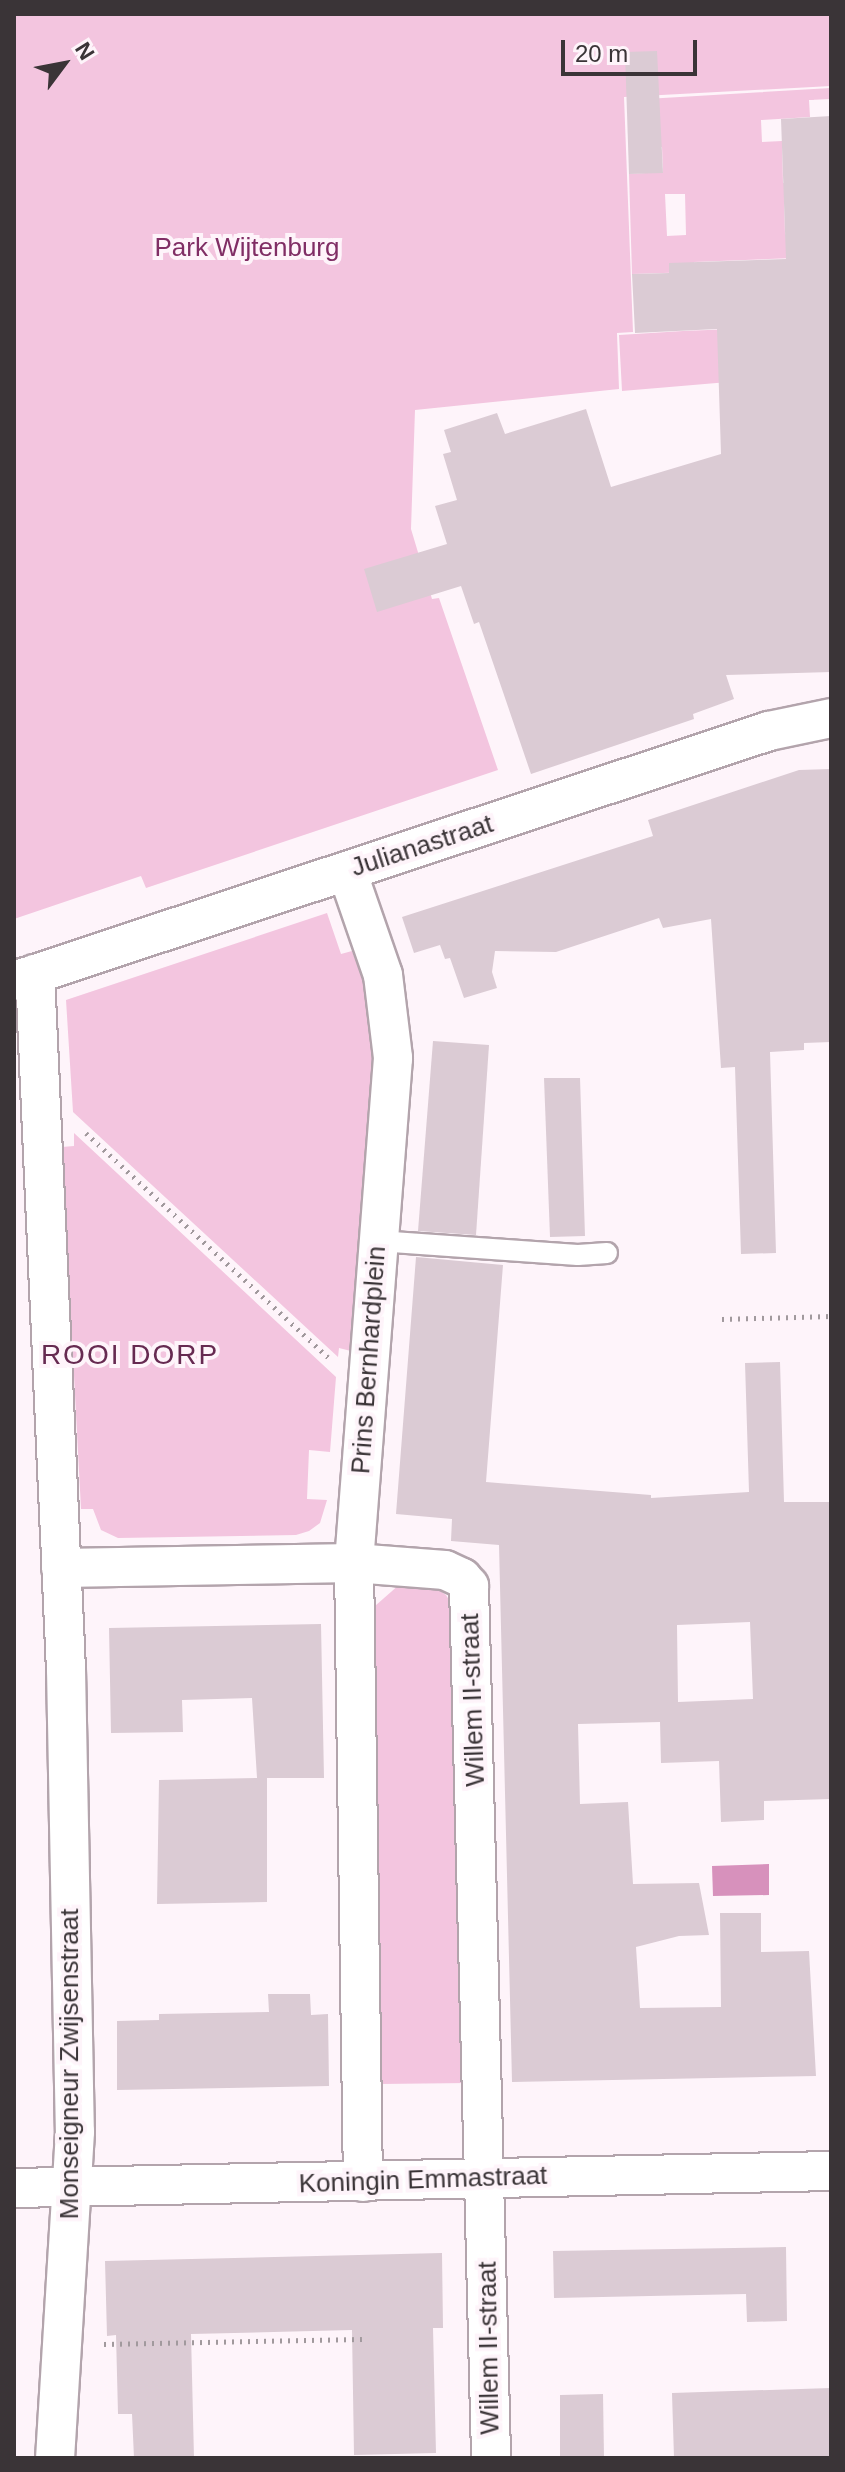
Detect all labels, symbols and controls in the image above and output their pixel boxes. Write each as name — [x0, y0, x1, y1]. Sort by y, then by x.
north arrow — [24, 24, 104, 104]
scale bar — [565, 24, 701, 74]
text: N — [70, 38, 100, 64]
text: 20 m — [575, 40, 628, 67]
park label: Park Wijtenburg — [155, 232, 339, 264]
street label: Julianastraat — [347, 808, 497, 884]
street label: Prins Bernhardplein — [345, 1245, 393, 1475]
district label: ROOI DORP — [41, 1338, 219, 1372]
street label: Willem II-straat — [454, 1613, 492, 1787]
street label: Monseigneur Zwijsenstraat — [54, 1909, 86, 2219]
street label: Koningin Emmastraat — [298, 2160, 548, 2200]
street label: Willem II-straat — [472, 2261, 506, 2435]

